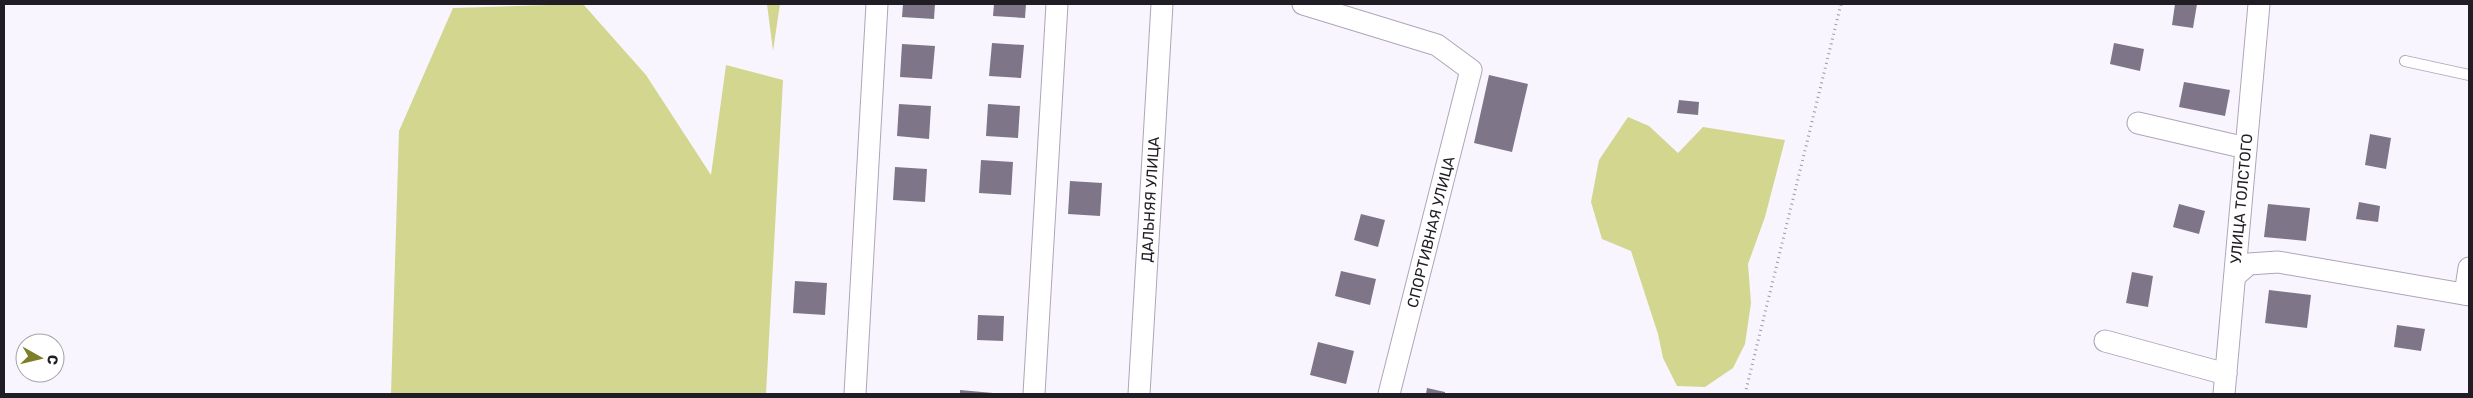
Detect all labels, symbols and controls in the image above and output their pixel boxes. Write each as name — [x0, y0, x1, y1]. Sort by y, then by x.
street label: УЛИЦА ТОЛСТОГО — [2227, 133, 2256, 265]
street label: ДАЛЬНЯЯ УЛИЦА — [1138, 136, 1163, 263]
street label: СПОРТИВНАЯ УЛИЦА — [1403, 154, 1459, 310]
north arrow — [15, 333, 65, 383]
text: С — [43, 354, 61, 366]

